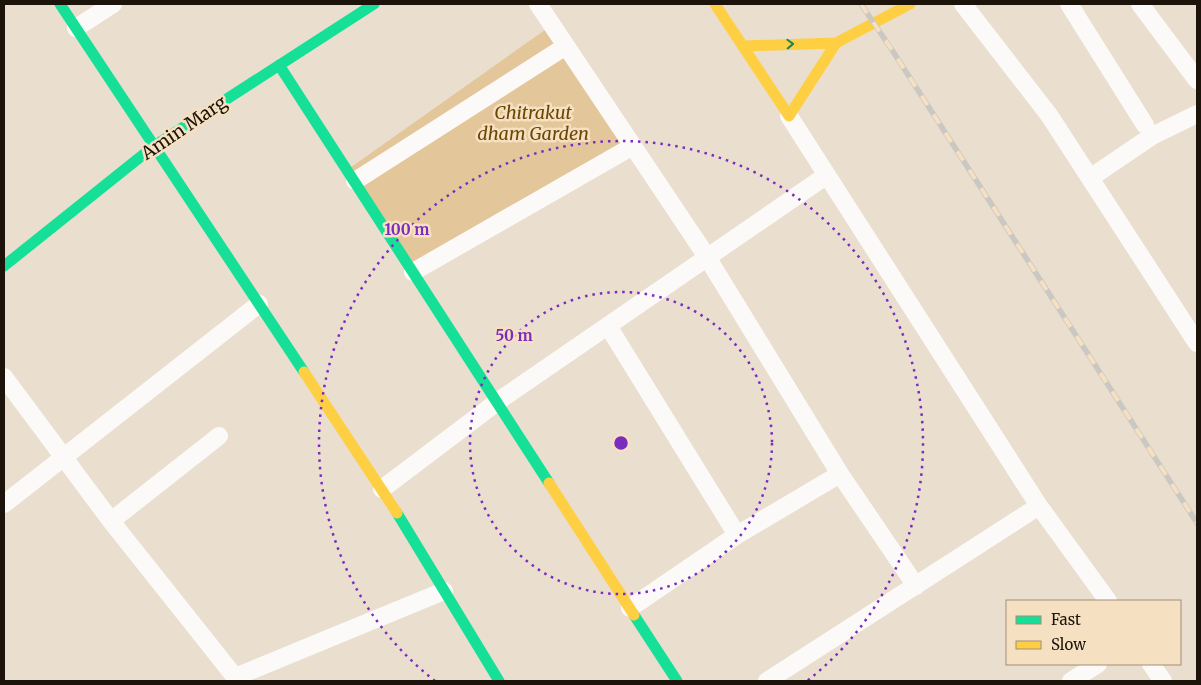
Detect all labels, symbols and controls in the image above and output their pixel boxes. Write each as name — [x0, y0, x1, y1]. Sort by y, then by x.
one-way arrow — [786, 39, 794, 50]
street label: Amin Marg — [136, 90, 231, 165]
park label: Chitrakut dham Garden — [477, 101, 589, 145]
text: 100 m — [385, 220, 429, 239]
text: 50 m — [495, 326, 533, 345]
centre of rings — [612, 434, 630, 452]
legend — [1006, 600, 1181, 665]
text: Fast — [1051, 610, 1081, 629]
text: Slow — [1051, 635, 1086, 654]

